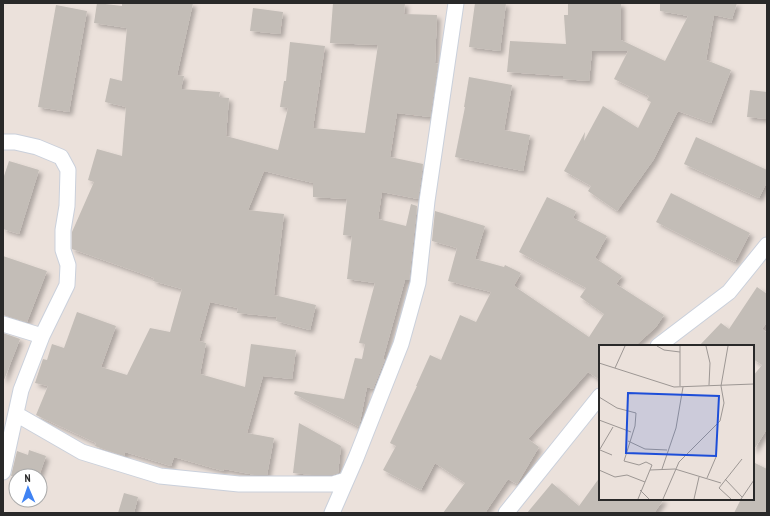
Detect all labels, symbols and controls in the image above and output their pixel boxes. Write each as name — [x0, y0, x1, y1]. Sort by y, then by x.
inset map — [599, 345, 754, 500]
north arrow — [8, 468, 48, 508]
text: N — [24, 471, 31, 485]

